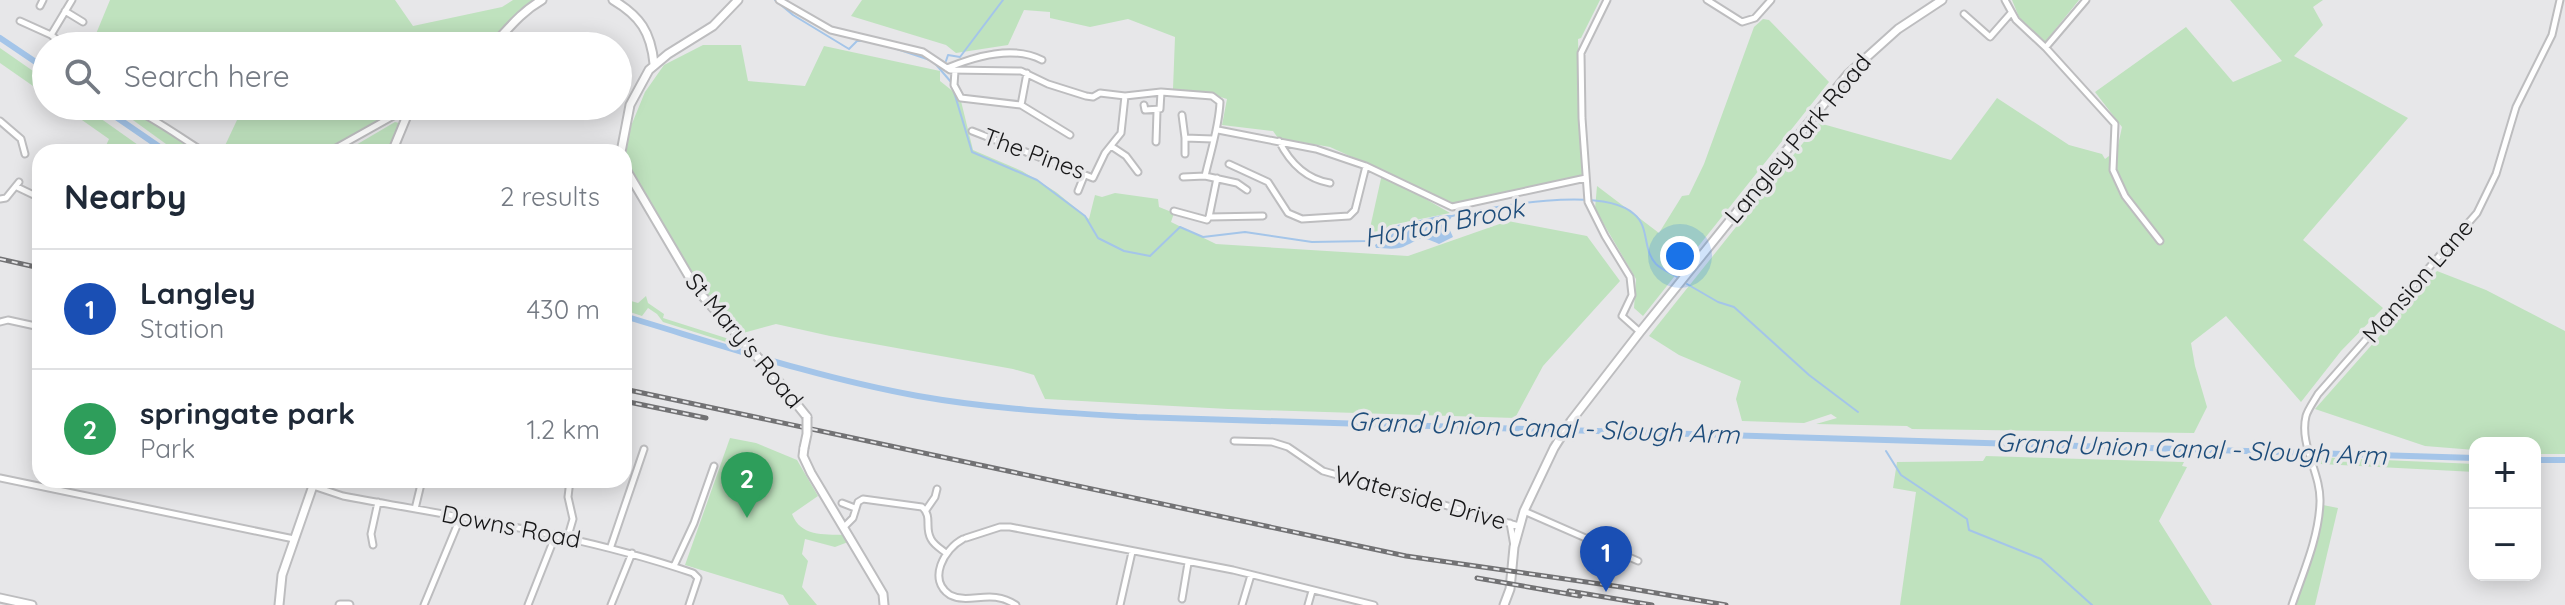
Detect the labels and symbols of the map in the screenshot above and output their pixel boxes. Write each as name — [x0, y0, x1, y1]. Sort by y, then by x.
street label: Langley Park Road — [1718, 48, 1877, 229]
street label: The Pines — [979, 121, 1089, 185]
water label: Horton Brook — [1361, 190, 1529, 254]
street label: Mansion Lane — [2355, 212, 2479, 348]
your location — [1660, 236, 1700, 276]
street label: St Mary's Road — [679, 267, 810, 414]
water label: Grand Union Canal - Slough Arm — [1348, 404, 1741, 451]
water label: Grand Union Canal - Slough Arm — [1995, 425, 2388, 472]
pin: 2 — [721, 452, 773, 518]
street label: Waterside Drive — [1331, 458, 1510, 536]
street label: Downs Road — [439, 498, 583, 554]
pin: 1 — [1580, 526, 1632, 592]

